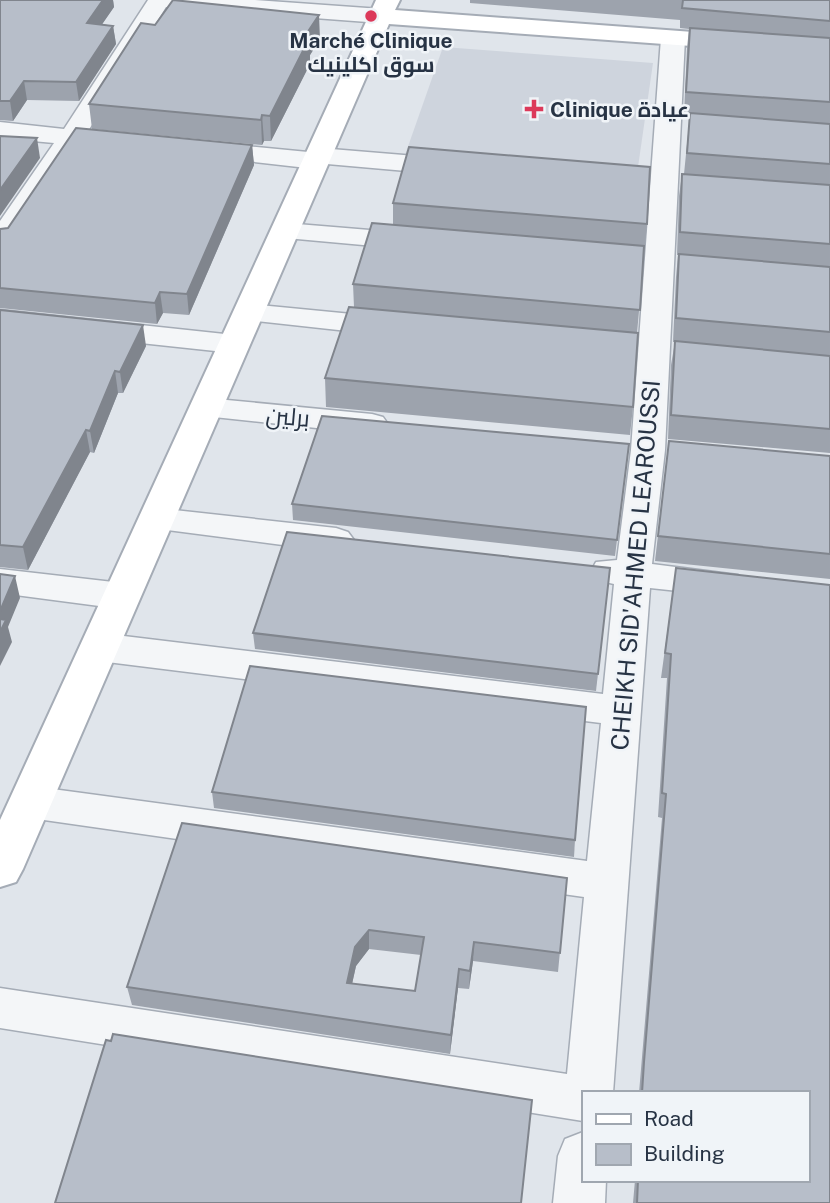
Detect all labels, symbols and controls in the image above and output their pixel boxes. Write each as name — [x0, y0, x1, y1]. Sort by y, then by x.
marker: Marché Clinique سوق اكلينيك — [363, 8, 379, 24]
place label: Marché Clinique سوق اكلينيك — [289, 28, 453, 78]
place label: Clinique عيادة — [550, 97, 689, 122]
marker: Clinique عيادة — [524, 99, 544, 119]
street label: CHEIKH SID'AHMED LEAROUSSI — [605, 379, 665, 751]
street label: برلين — [265, 400, 311, 433]
legend — [582, 1091, 809, 1182]
text: Road — [644, 1106, 694, 1131]
text: Building — [644, 1141, 725, 1166]

